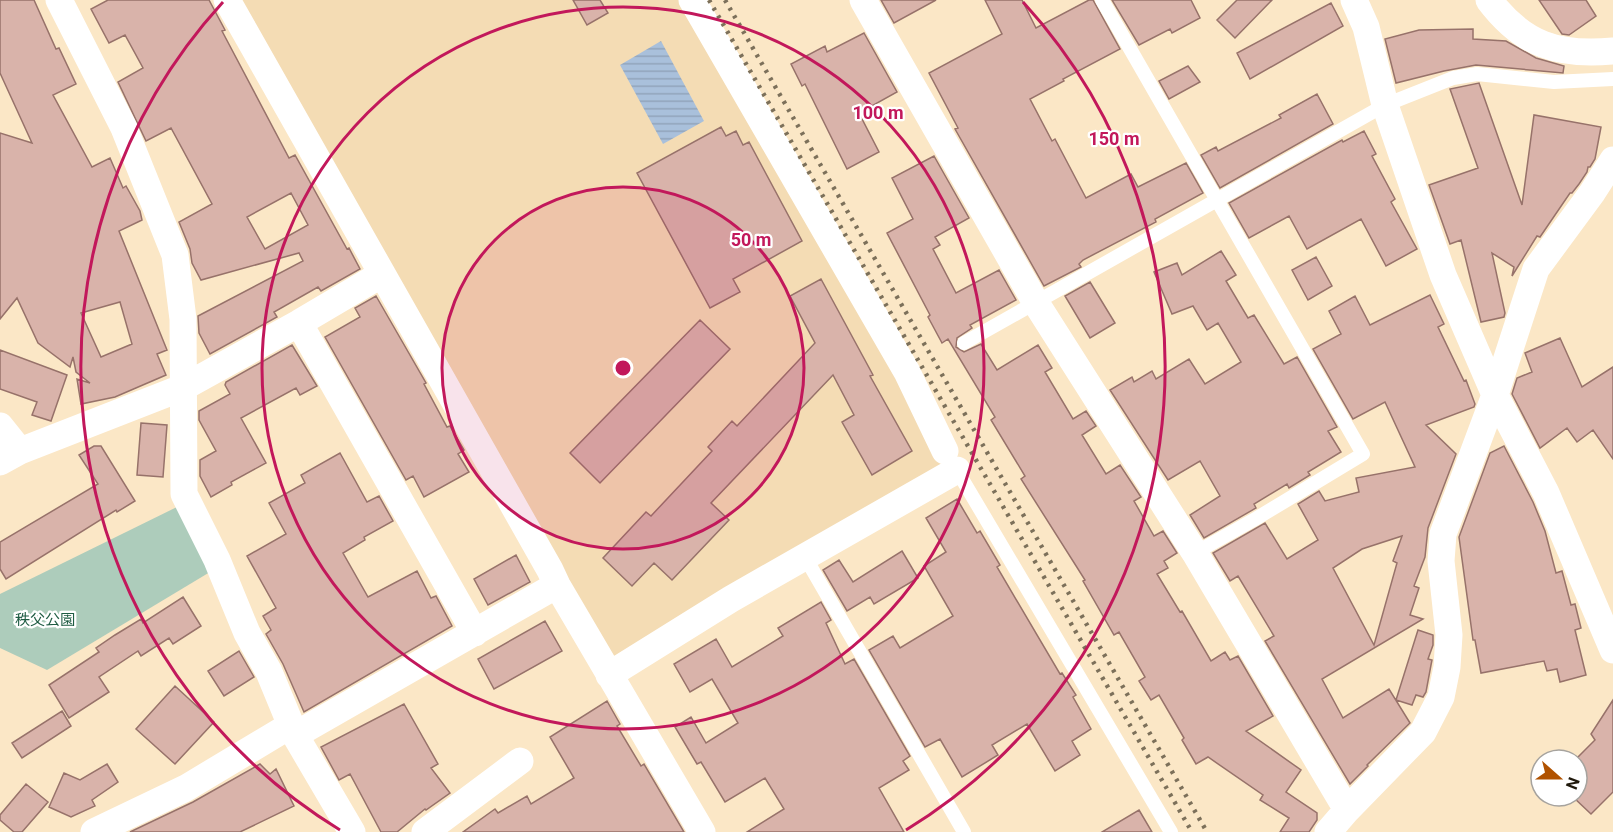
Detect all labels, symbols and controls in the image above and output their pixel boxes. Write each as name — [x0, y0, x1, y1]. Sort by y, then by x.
text: 100 m — [852, 102, 904, 123]
text: 150 m — [1088, 128, 1140, 149]
text: 50 m — [731, 229, 771, 250]
centre of rings — [613, 358, 633, 378]
park label: 秩父公園 — [15, 611, 75, 629]
north arrow — [1529, 748, 1589, 808]
text: N — [1562, 775, 1583, 792]

